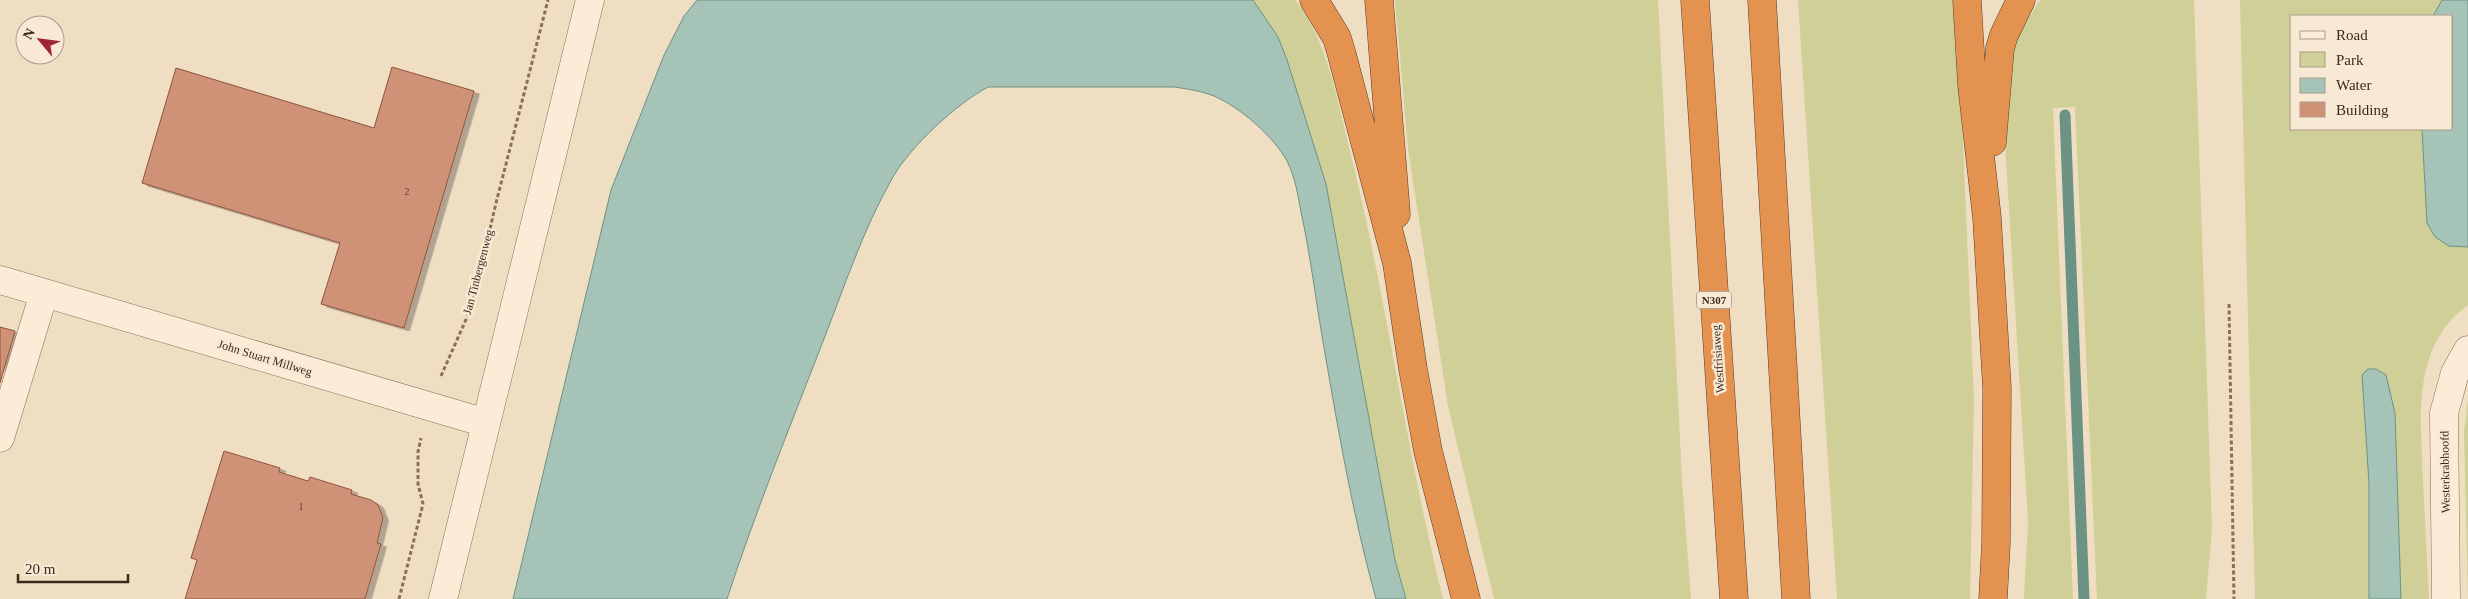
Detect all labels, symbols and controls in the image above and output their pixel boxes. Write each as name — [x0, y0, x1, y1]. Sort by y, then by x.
north arrow — [15, 15, 65, 65]
legend — [2290, 15, 2453, 130]
text: N — [20, 26, 38, 42]
text: Road — [2336, 27, 2368, 43]
text: Park — [2336, 52, 2364, 68]
text: Water — [2336, 77, 2371, 93]
text: Building — [2336, 102, 2389, 118]
house number: 2 — [405, 186, 410, 197]
street label: Jan Tinbergenweg — [460, 228, 496, 316]
road number: N307 — [1696, 292, 1732, 308]
street label: Westfrisiaweg — [1709, 324, 1727, 394]
street label: John Stuart Millweg — [216, 337, 314, 379]
street label: Westerkrabhoofd — [2437, 431, 2453, 513]
house number: 1 — [299, 501, 304, 512]
scale bar — [18, 552, 128, 584]
text: 20 m — [25, 561, 56, 577]

